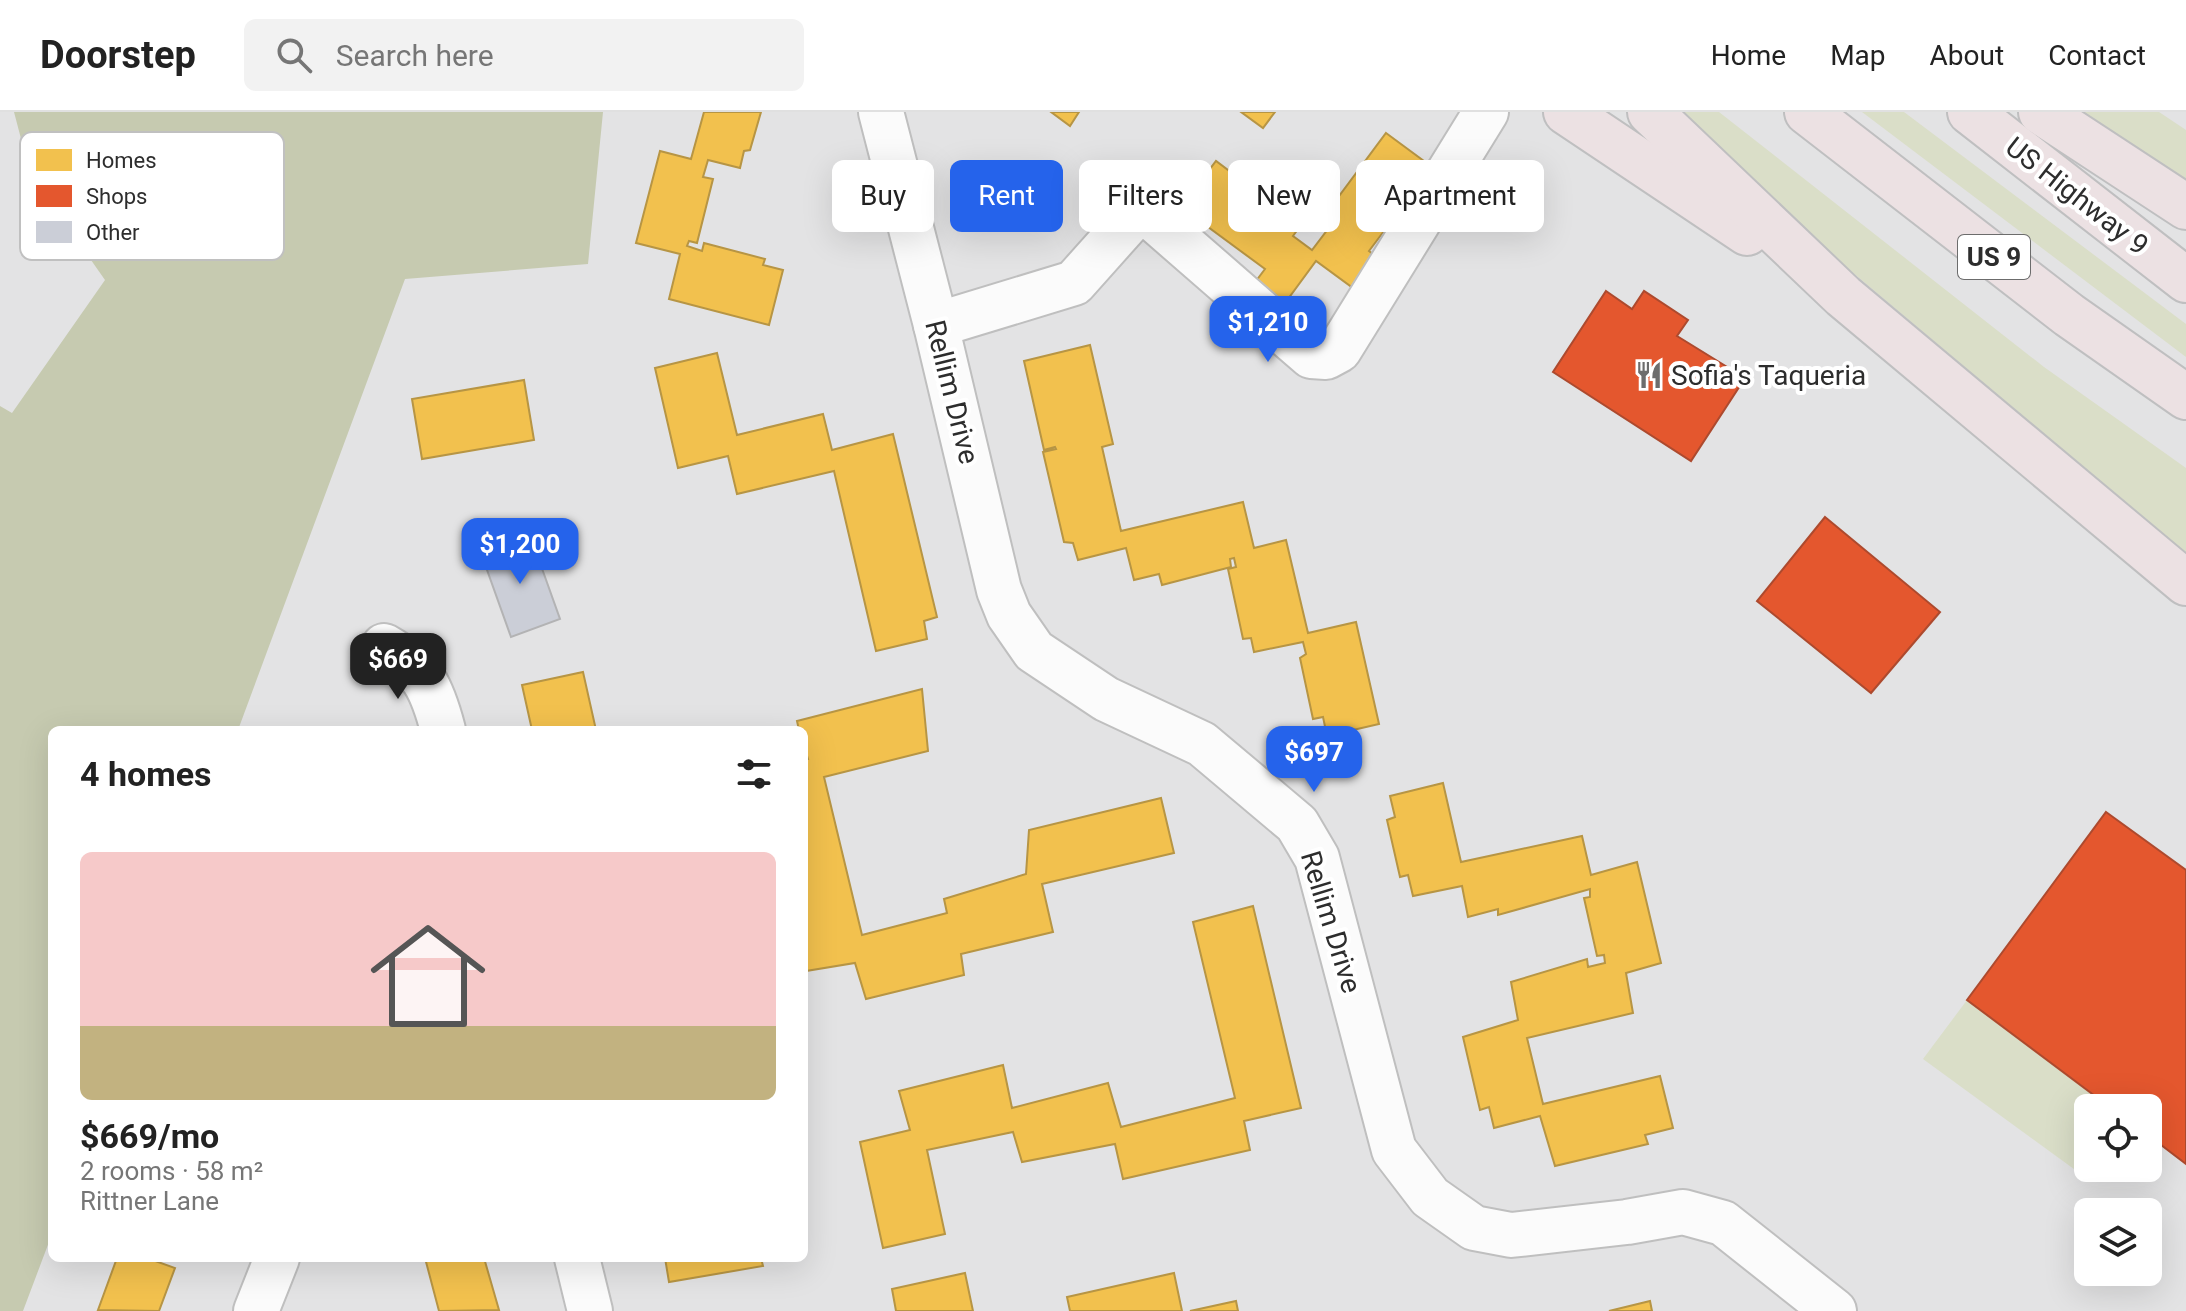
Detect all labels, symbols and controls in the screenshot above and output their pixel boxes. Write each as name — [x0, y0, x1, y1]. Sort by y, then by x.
search box — [244, 19, 804, 91]
text: Doorstep — [40, 33, 196, 77]
icon: search — [272, 33, 316, 77]
text: Search here — [336, 38, 494, 73]
text: Home — [1711, 39, 1786, 72]
text: Map — [1830, 39, 1886, 72]
text: About — [1930, 39, 2004, 72]
text: Contact — [2048, 39, 2146, 72]
street label: US Highway 9 — [1999, 130, 2155, 262]
legend — [20, 132, 284, 260]
text: Homes — [86, 148, 157, 173]
chip: Buy — [832, 160, 934, 232]
chip: Rent — [950, 160, 1063, 232]
chip: Filters — [1079, 160, 1212, 232]
chip: New — [1228, 160, 1340, 232]
chip: Apartment — [1356, 160, 1544, 232]
text: Shops — [86, 184, 147, 209]
text: Other — [86, 220, 140, 245]
road number: US 9 — [1958, 235, 2030, 279]
pin: $1,210 — [1203, 296, 1333, 364]
text: $1,210 — [1228, 307, 1308, 337]
street label: Rellim Drive — [918, 317, 986, 467]
place label: Sofia's Taqueria — [1671, 359, 1866, 392]
restaurant icon: Sofia's Taqueria — [1634, 360, 1664, 390]
pin: $1,200 — [455, 518, 585, 586]
text: $1,200 — [480, 529, 560, 559]
pin: $669 — [351, 633, 445, 701]
text: $669 — [368, 644, 428, 674]
pin: $697 — [1267, 726, 1361, 794]
text: $697 — [1284, 737, 1344, 767]
icon: filters — [732, 752, 776, 796]
text: 4 homes — [80, 754, 211, 794]
street label: Rellim Drive — [1294, 847, 1368, 997]
icon: home — [356, 904, 500, 1048]
map controls — [2074, 1094, 2162, 1286]
button: locate — [2074, 1094, 2162, 1182]
text: $669/mo — [80, 1116, 219, 1156]
text: 2 rooms · 58 m² — [80, 1156, 263, 1186]
text: Rittner Lane — [80, 1186, 219, 1216]
button: layers — [2074, 1198, 2162, 1286]

